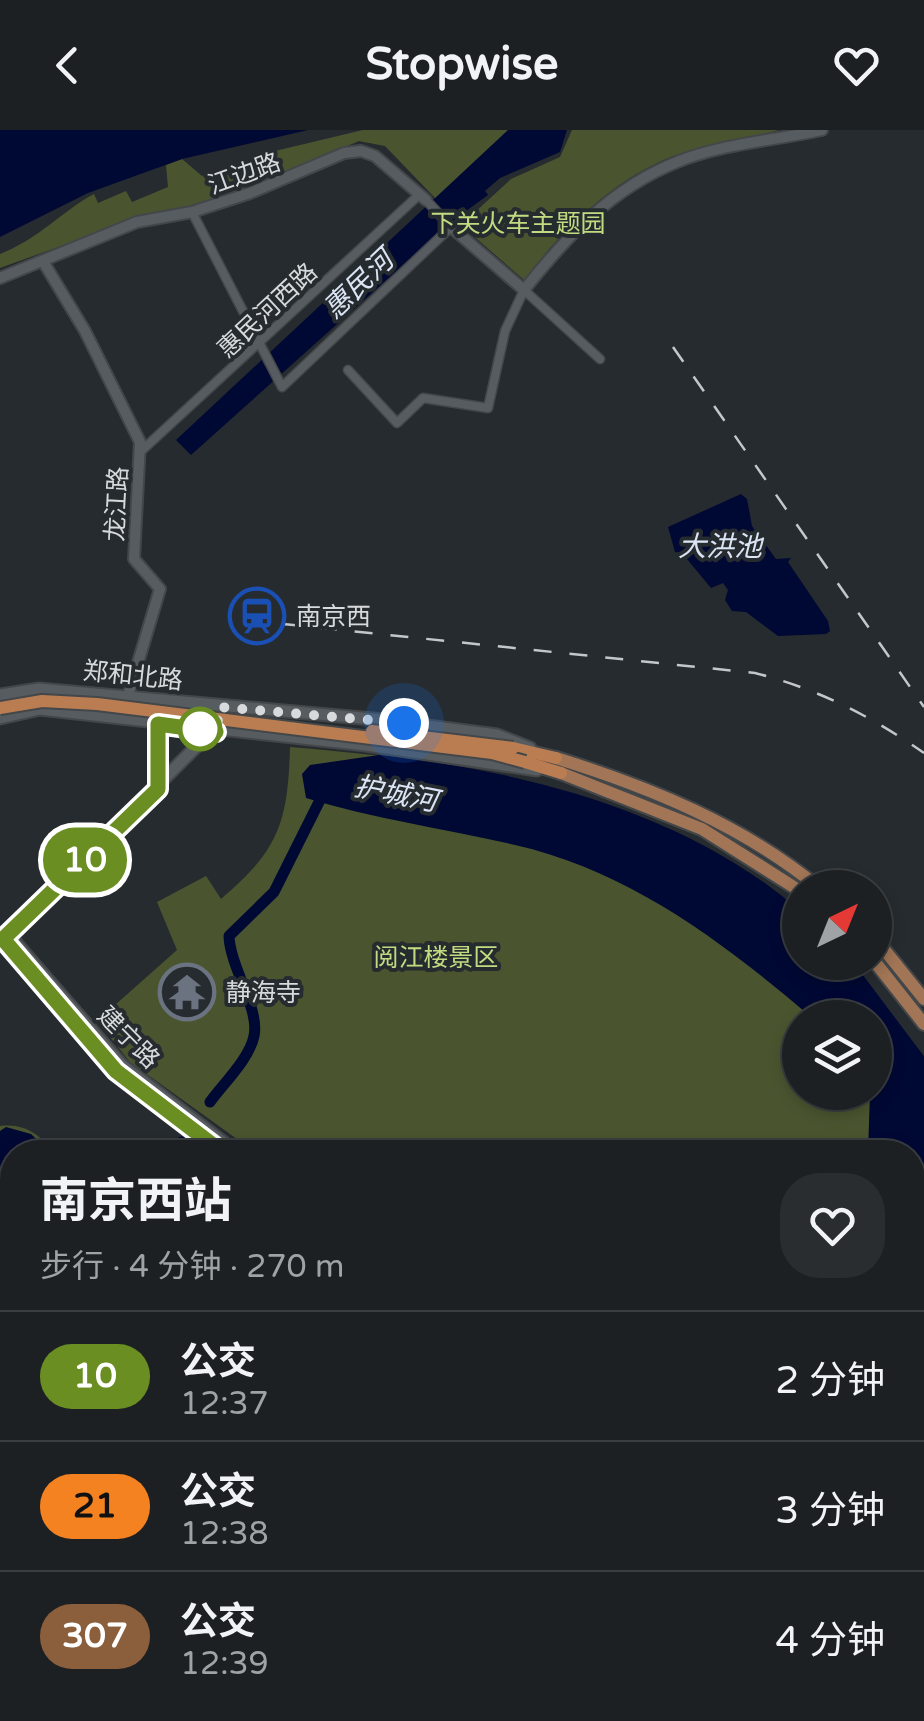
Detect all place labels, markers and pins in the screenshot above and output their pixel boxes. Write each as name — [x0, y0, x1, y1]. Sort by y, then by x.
station icon: 南京西 — [227, 586, 287, 646]
place label: 南京西 — [296, 602, 371, 632]
unlabelled marker — [179, 708, 221, 750]
temple icon: 静海寺 — [157, 962, 217, 1022]
place label: 静海寺 — [226, 978, 301, 1008]

